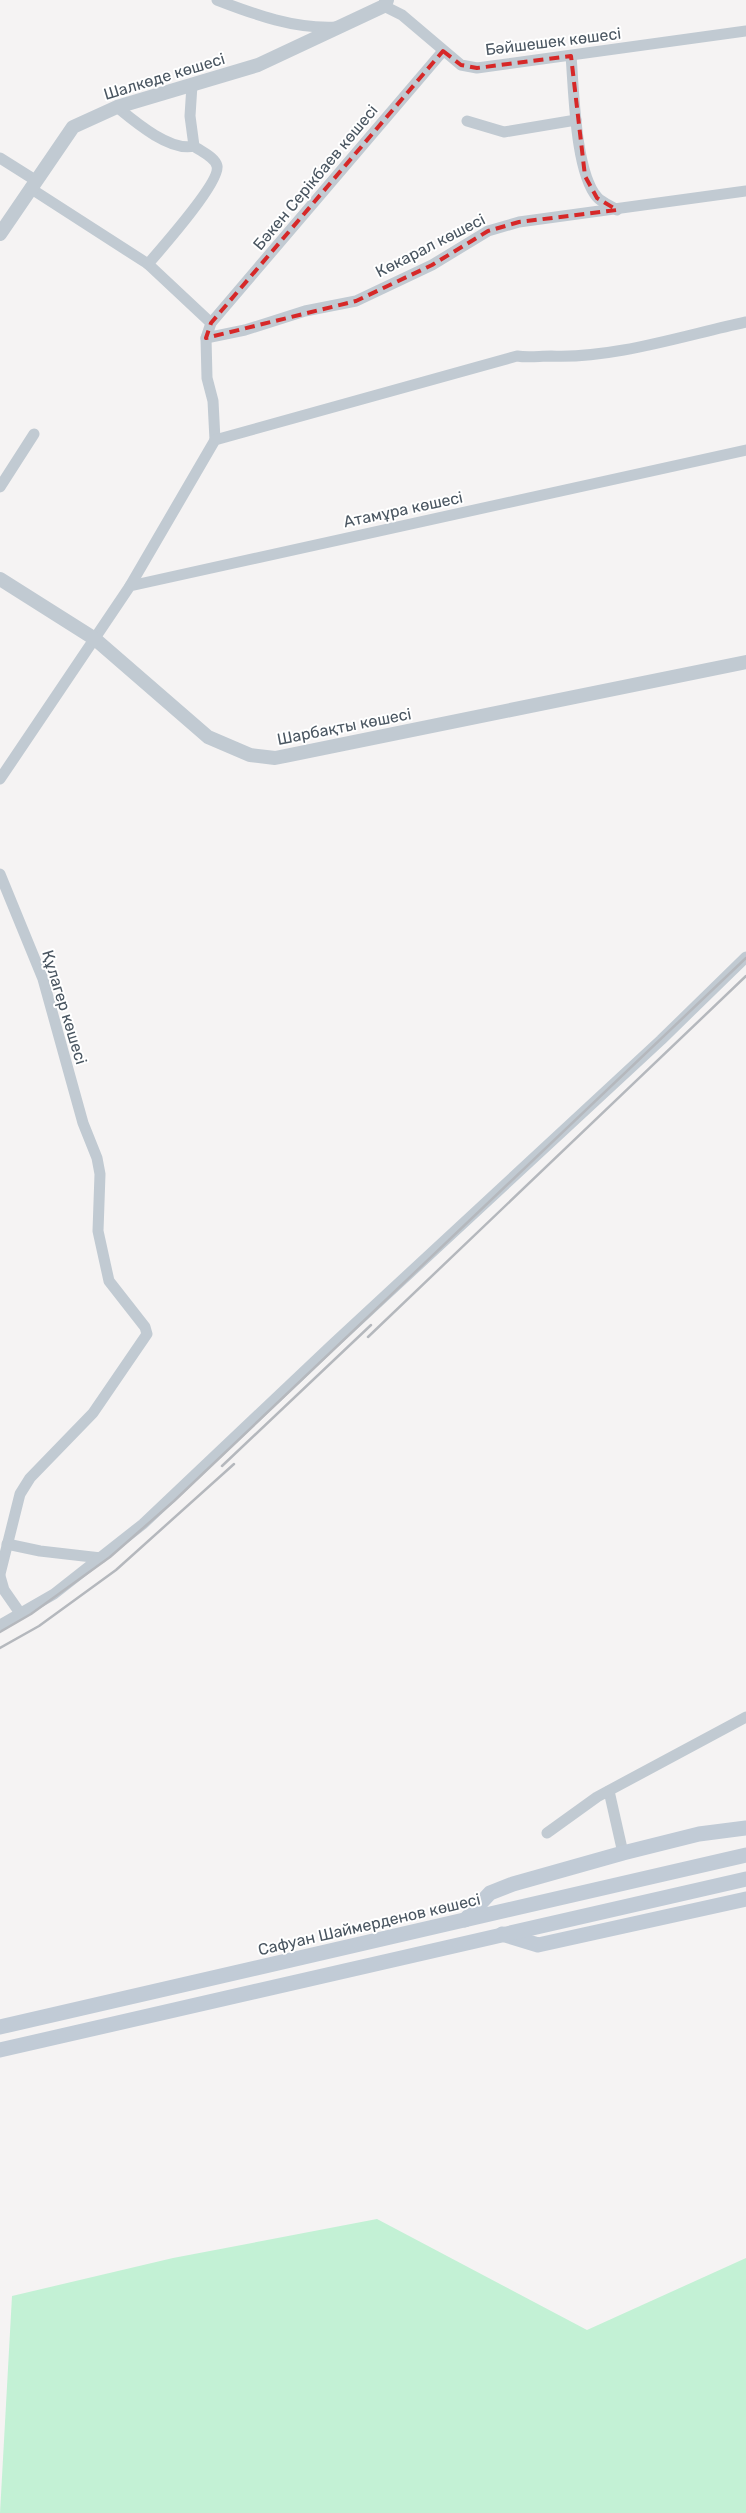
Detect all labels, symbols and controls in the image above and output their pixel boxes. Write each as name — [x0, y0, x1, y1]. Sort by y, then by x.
street label: Бәйшешек көшесі — [484, 24, 622, 59]
street label: Шалкөде көшесі — [101, 49, 227, 104]
street label: Бәкен Серікбаев көшесі — [249, 101, 382, 254]
street label: Көкарал көшесі — [372, 210, 488, 281]
street label: Атамұра көшесі — [342, 488, 464, 531]
street label: Шарбақты көшесі — [275, 704, 413, 749]
street label: Құлагер көшесі — [38, 948, 91, 1067]
street label: Сафуан Шаймерденов көшесі — [256, 1890, 482, 1959]

